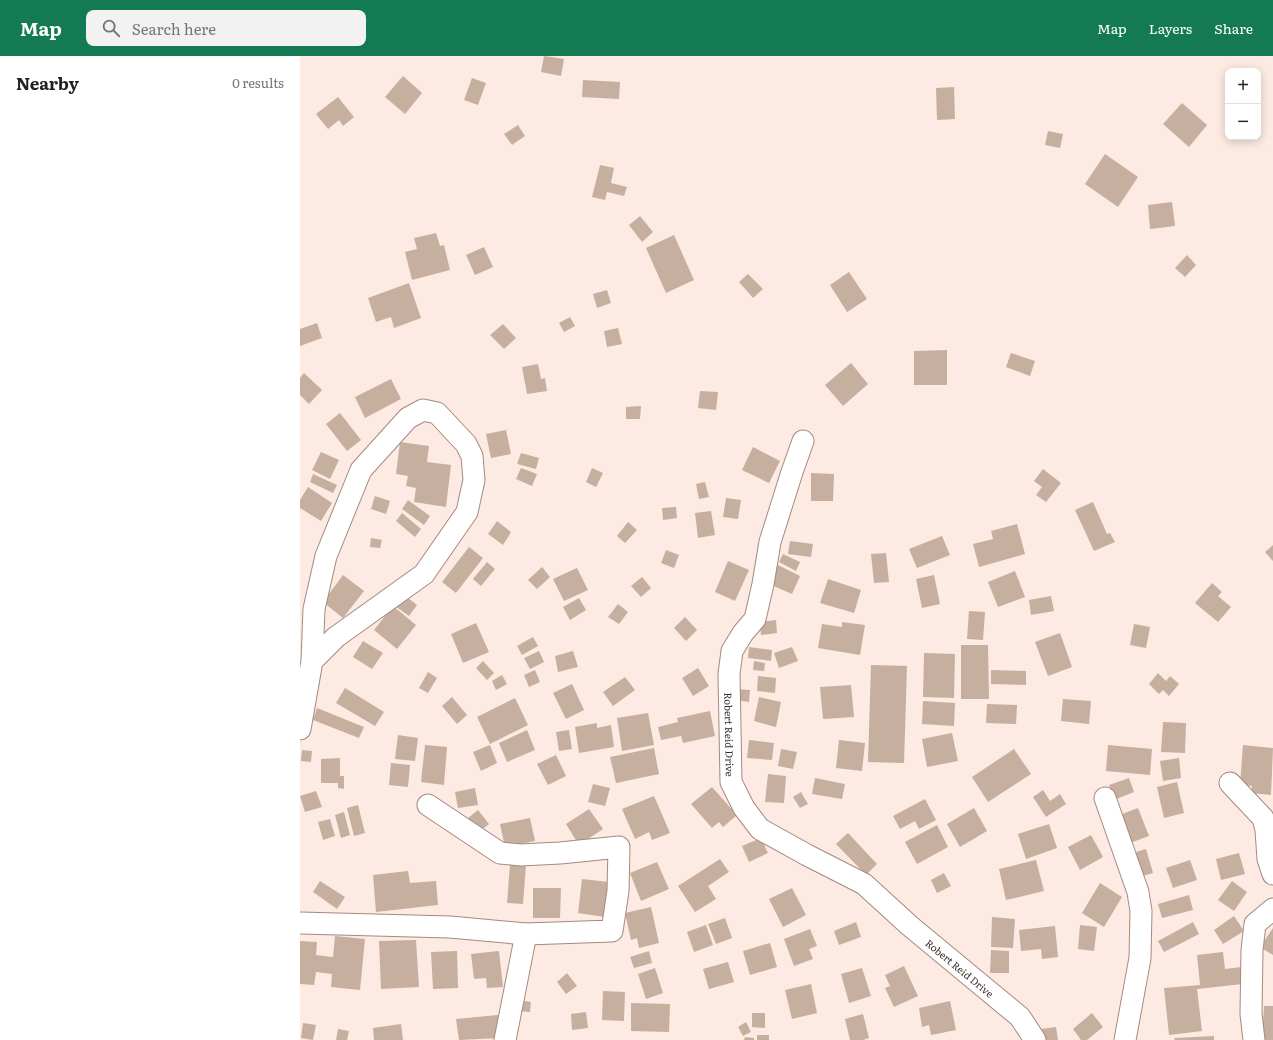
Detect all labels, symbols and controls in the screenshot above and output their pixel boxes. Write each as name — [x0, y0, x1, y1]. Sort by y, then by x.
search box — [86, 10, 366, 46]
text: Map — [20, 14, 62, 42]
icon: search — [100, 17, 122, 39]
text: Search here — [132, 17, 216, 40]
text: Map — [1097, 18, 1127, 38]
text: Layers — [1149, 18, 1192, 38]
text: Share — [1214, 18, 1253, 38]
map controls — [1225, 68, 1261, 140]
button: + — [1225, 68, 1261, 104]
text: Nearby — [16, 70, 79, 95]
text: 0 results — [232, 73, 284, 92]
button: − — [1225, 104, 1261, 140]
street label: Robert Reid Drive — [722, 692, 738, 777]
street label: Robert Reid Drive — [923, 935, 997, 1000]

